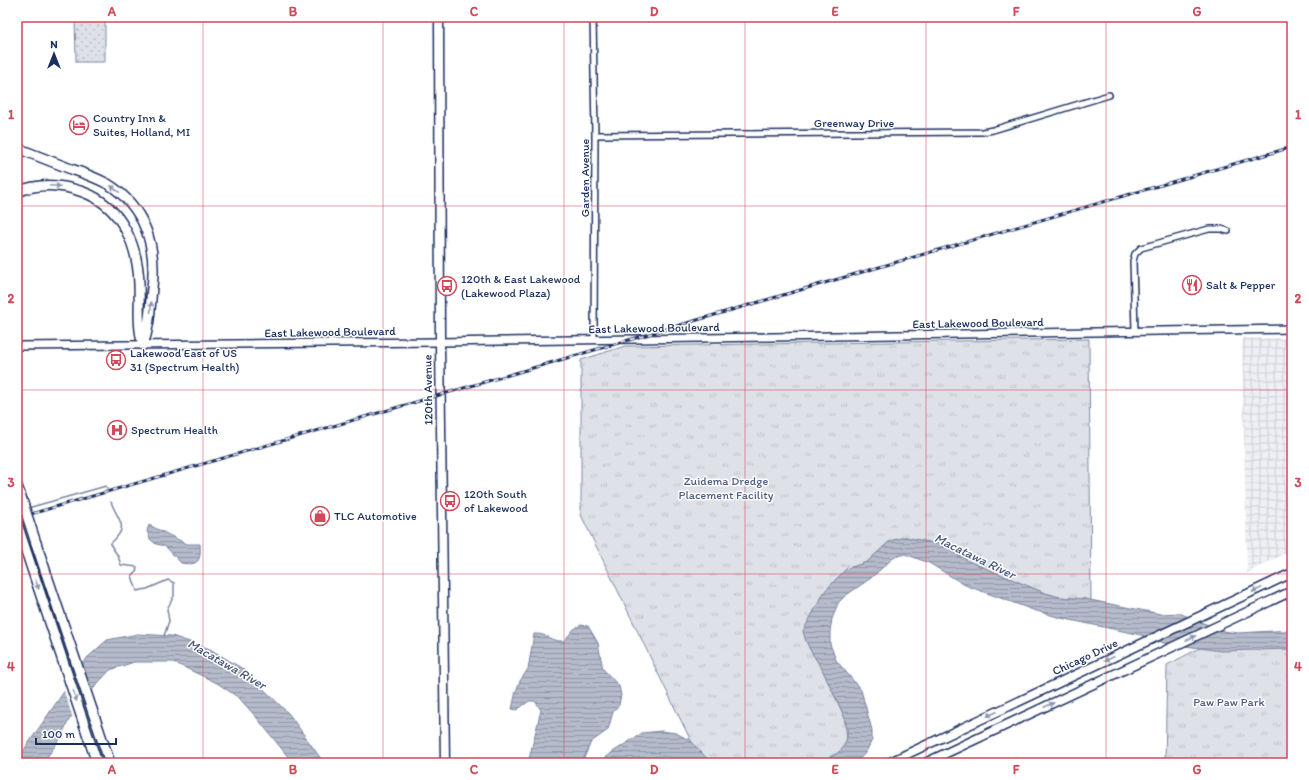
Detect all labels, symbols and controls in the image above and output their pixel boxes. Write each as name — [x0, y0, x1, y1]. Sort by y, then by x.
text: A — [107, 4, 117, 19]
text: B — [289, 4, 298, 19]
text: C — [470, 4, 479, 19]
text: D — [650, 4, 659, 19]
text: E — [831, 4, 839, 19]
text: F — [1013, 4, 1020, 19]
text: G — [1193, 4, 1202, 19]
north arrow — [34, 34, 74, 74]
text: N — [50, 38, 58, 51]
text: 1 — [8, 107, 14, 122]
text: 1 — [1295, 107, 1301, 122]
place label: Country Inn & Suites, Holland, MI — [93, 111, 190, 139]
hotel icon: Country Inn & Suites, Holland, MI — [68, 114, 90, 136]
street label: Greenway Drive — [814, 116, 894, 130]
street label: Garden Avenue — [578, 138, 592, 217]
one-way arrow — [49, 183, 62, 189]
one-way arrow — [109, 185, 120, 194]
place label: 120th & East Lakewood (Lakewood Plaza) — [461, 272, 581, 300]
restaurant icon: Salt & Pepper — [1181, 274, 1203, 296]
bus stop icon: 120th & East Lakewood (Lakewood Plaza) — [436, 275, 458, 297]
place label: Salt & Pepper — [1206, 278, 1276, 292]
text: 2 — [8, 291, 15, 306]
text: 2 — [1295, 291, 1302, 306]
one-way arrow — [147, 301, 154, 313]
street label: East Lakewood Boulevard — [912, 315, 1044, 331]
street label: East Lakewood Boulevard — [588, 320, 720, 336]
street label: East Lakewood Boulevard — [264, 324, 396, 340]
place label: Lakewood East of US 31 (Spectrum Health) — [130, 346, 240, 374]
bus stop icon: Lakewood East of US 31 (Spectrum Health) — [105, 349, 127, 371]
street label: 120th Avenue — [420, 354, 436, 425]
hospital icon: Spectrum Health — [106, 419, 128, 441]
place label: Spectrum Health — [131, 423, 218, 437]
park label: Zuidema Dredge Placement Facility — [679, 474, 774, 502]
text: 3 — [7, 475, 15, 490]
text: 3 — [1294, 475, 1302, 490]
place label: 120th South of Lakewood — [464, 487, 529, 515]
bus stop icon: 120th South of Lakewood — [439, 490, 461, 512]
shop icon: TLC Automotive — [309, 505, 331, 527]
place label: TLC Automotive — [334, 509, 417, 523]
water label: Macatawa River — [932, 530, 1020, 583]
one-way arrow — [34, 578, 40, 590]
one-way arrow — [1251, 587, 1263, 593]
one-way arrow — [1186, 635, 1197, 641]
water label: Macatawa River — [185, 636, 271, 694]
street label: Chicago Drive — [1050, 636, 1120, 678]
one-way arrow — [1103, 656, 1115, 662]
text: 4 — [7, 659, 15, 674]
text: 4 — [1294, 659, 1302, 674]
one-way arrow — [72, 690, 78, 702]
park label: Paw Paw Park — [1193, 695, 1266, 709]
one-way arrow — [1044, 702, 1055, 708]
one-way arrow — [986, 711, 997, 717]
scale bar — [36, 720, 116, 746]
text: 100 m — [42, 727, 75, 741]
text: A — [107, 762, 117, 777]
text: B — [289, 762, 298, 777]
text: C — [470, 762, 479, 777]
text: D — [650, 762, 659, 777]
text: E — [831, 762, 839, 777]
text: F — [1013, 762, 1020, 777]
text: G — [1193, 762, 1202, 777]

